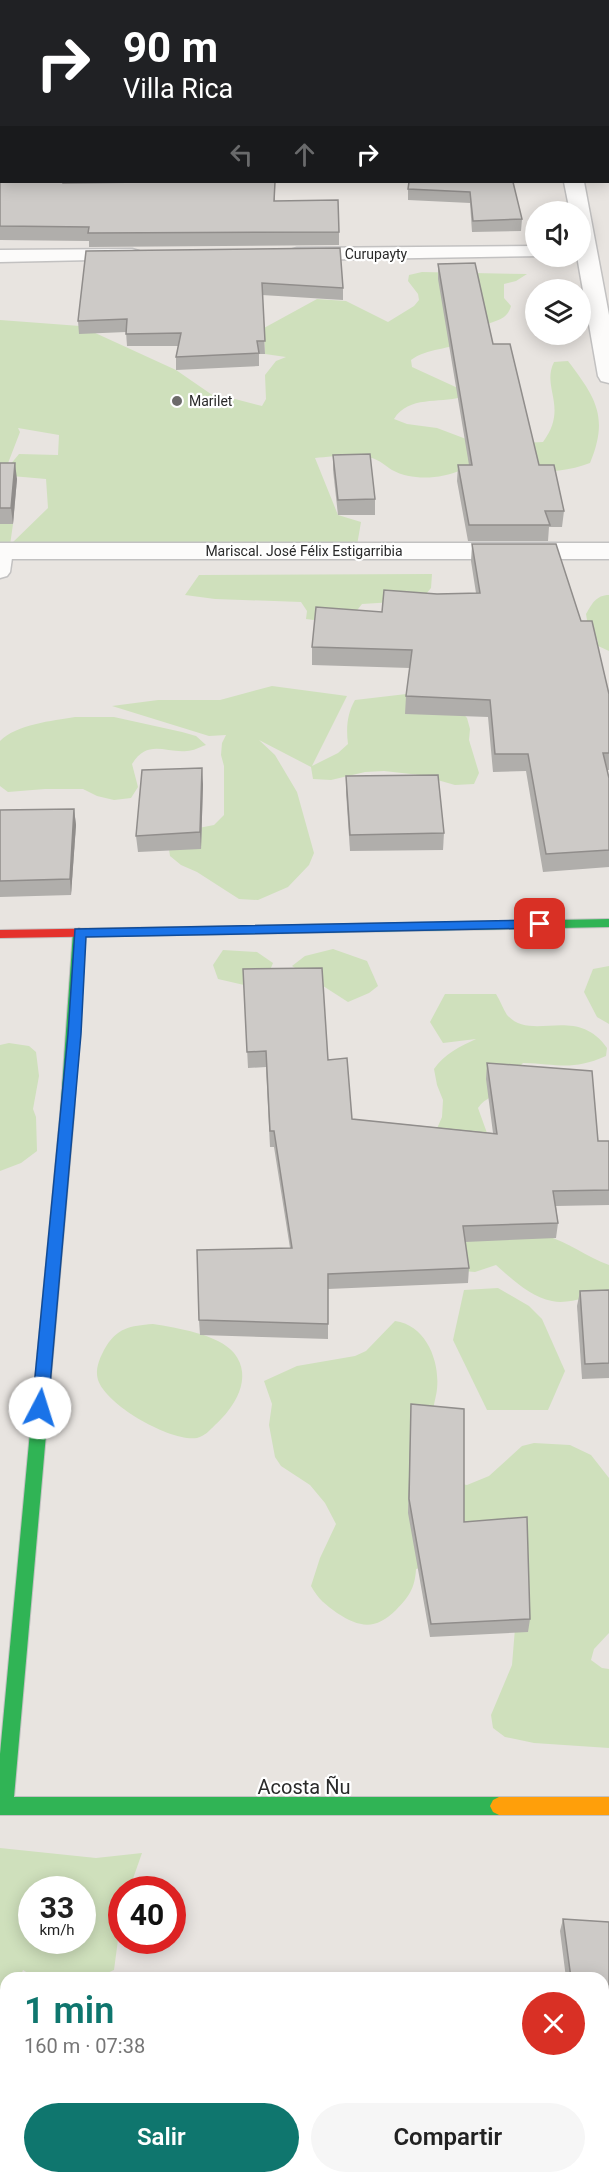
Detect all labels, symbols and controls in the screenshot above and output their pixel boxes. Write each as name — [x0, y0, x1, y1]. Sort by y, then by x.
text: 90 m — [123, 23, 218, 72]
icon: right — [24, 24, 102, 102]
text: Villa Rica — [123, 73, 233, 105]
icon: left — [225, 138, 258, 171]
icon: ahead — [288, 138, 321, 171]
icon: right — [351, 138, 384, 171]
map controls — [525, 201, 591, 345]
button: sound — [525, 201, 591, 267]
street label: Curupayty — [345, 246, 408, 262]
button: layers — [525, 279, 591, 345]
place label: Marilet — [189, 393, 233, 409]
marker: Marilet — [170, 394, 184, 408]
street label: Mariscal. José Félix Estigarribia — [205, 543, 403, 559]
pin — [514, 898, 565, 949]
icon: arrive — [523, 907, 556, 940]
position arrow — [8, 1376, 72, 1440]
street label: Acosta Ñu — [258, 1775, 350, 1799]
speed limit sign: 40 — [108, 1876, 186, 1954]
text: 33 — [40, 1890, 74, 1925]
text: km/h — [39, 1921, 75, 1939]
text: 1 min — [24, 1990, 114, 2032]
button: close — [522, 1992, 585, 2055]
text: 160 m · 07:38 — [24, 2034, 145, 2058]
button: Salir — [24, 2103, 299, 2172]
button: Compartir — [311, 2103, 585, 2172]

